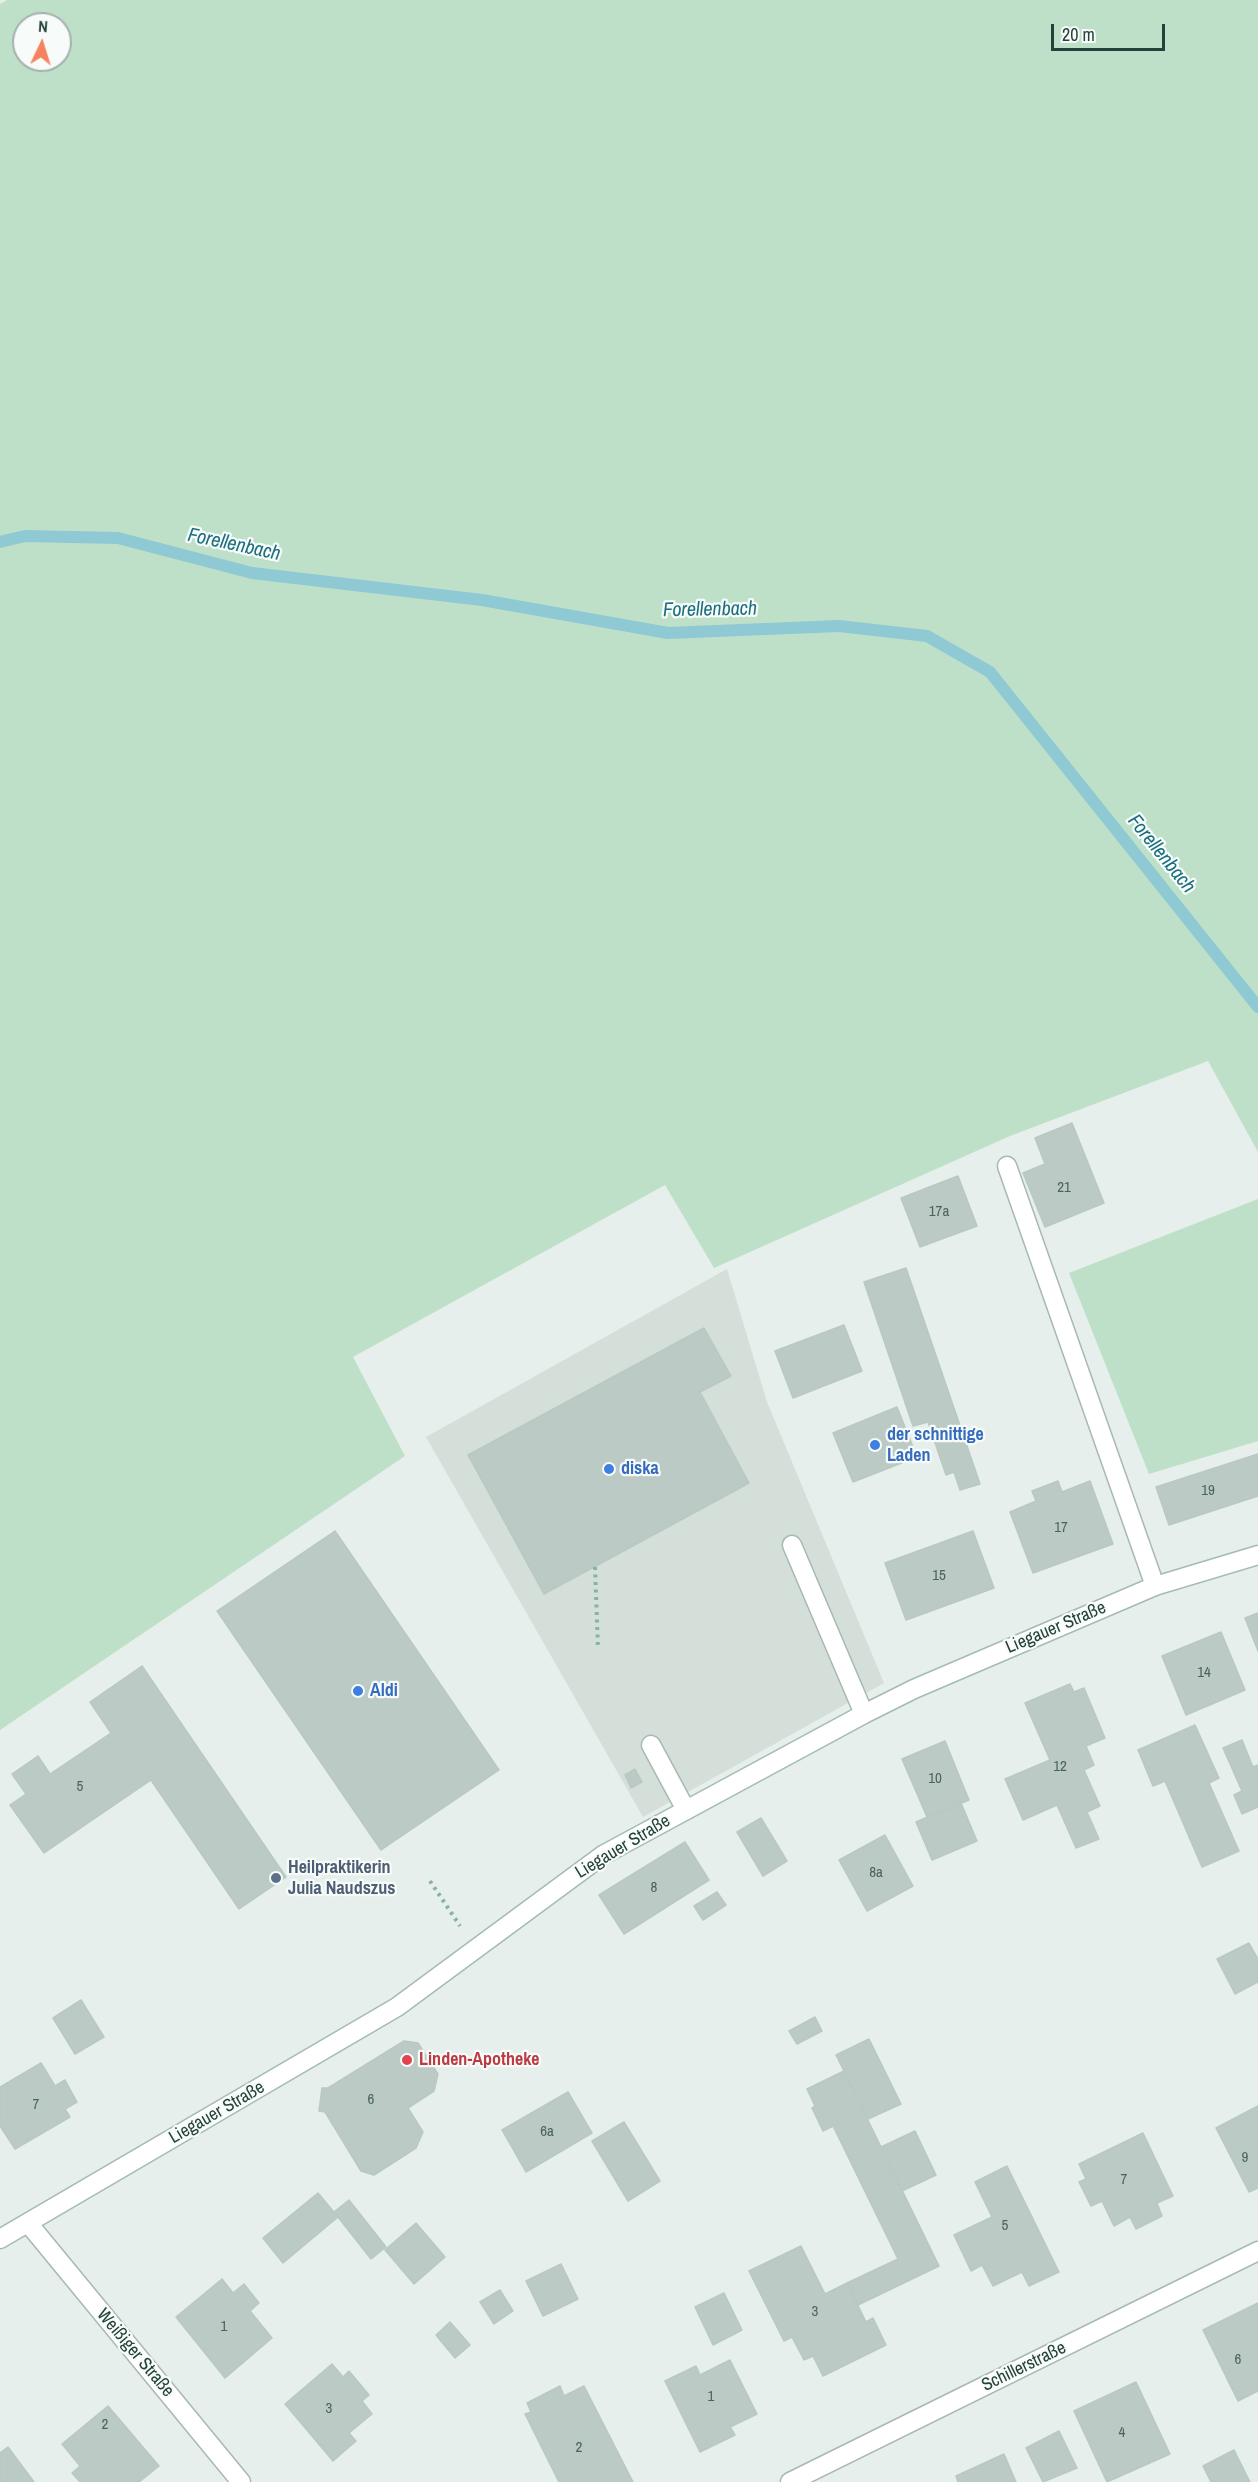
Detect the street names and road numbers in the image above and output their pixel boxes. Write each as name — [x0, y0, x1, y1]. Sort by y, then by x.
street label: Liegauer Straße — [1003, 1597, 1109, 1659]
street label: Liegauer Straße — [572, 1810, 674, 1884]
street label: Liegauer Straße — [165, 2077, 269, 2149]
street label: Weißiger Straße — [92, 2304, 178, 2402]
street label: Schillerstraße — [978, 2337, 1070, 2397]

